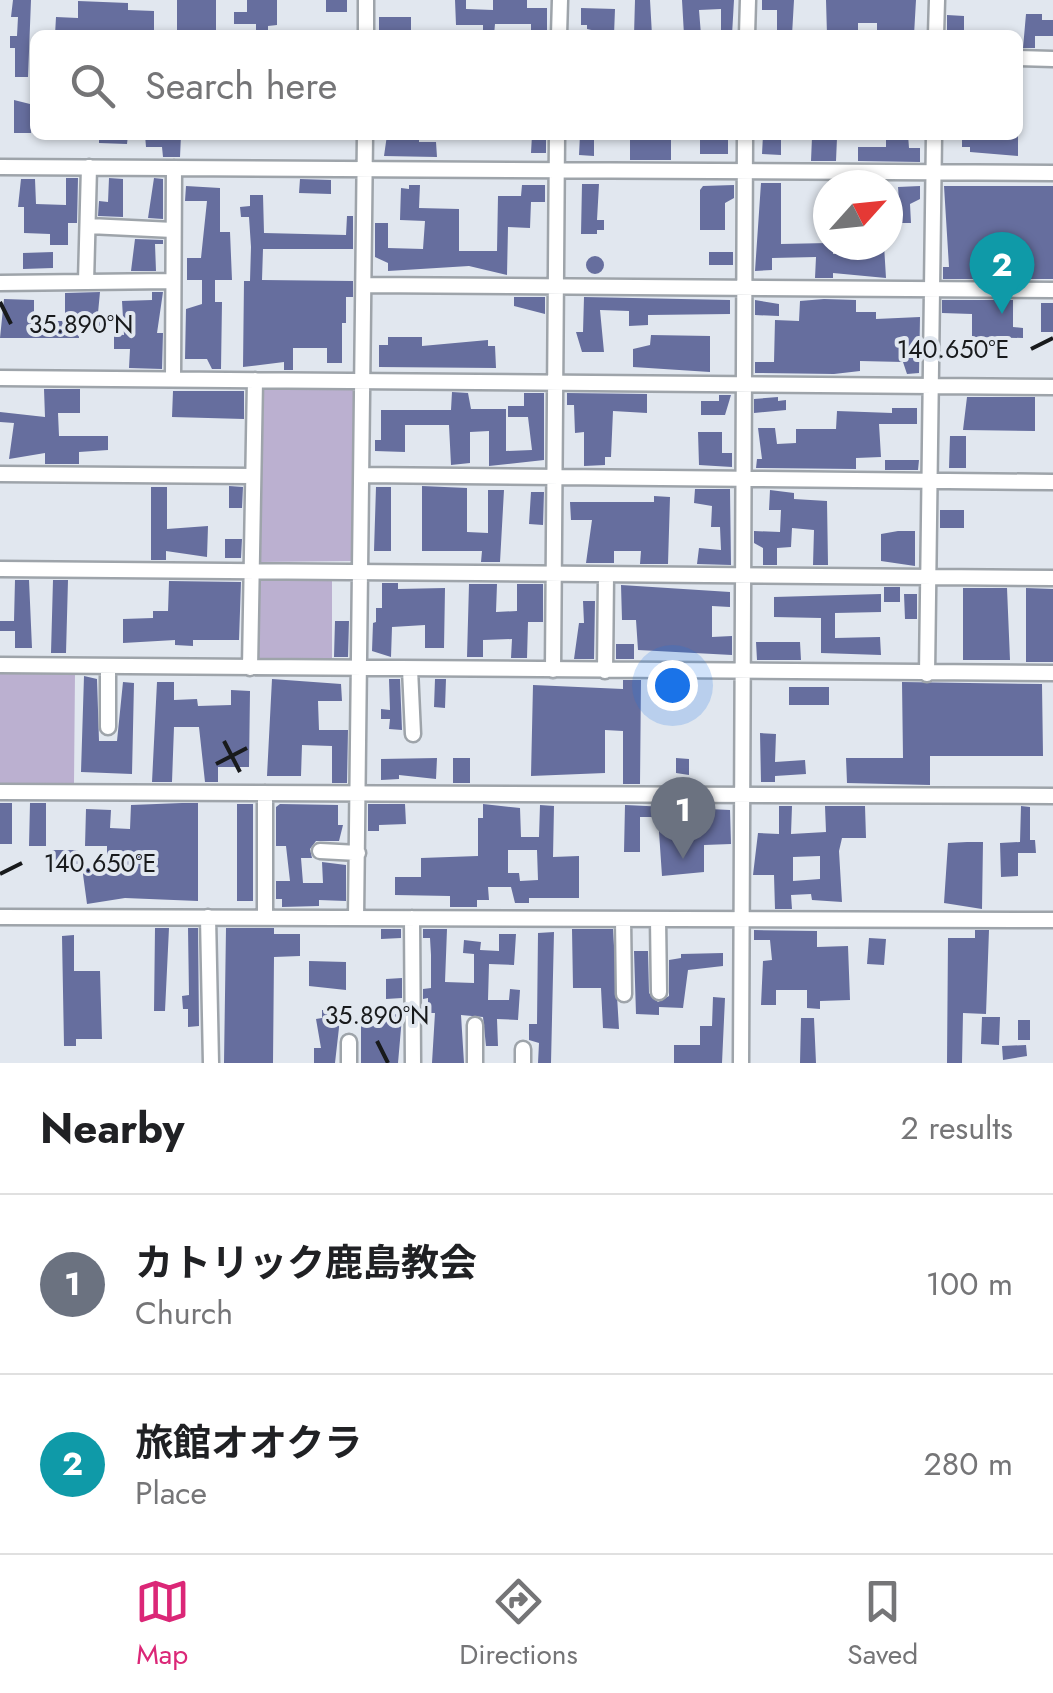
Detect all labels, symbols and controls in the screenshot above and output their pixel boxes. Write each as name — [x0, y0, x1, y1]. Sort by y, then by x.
search box — [30, 30, 1023, 140]
icon: search — [65, 58, 120, 113]
text: Search here — [145, 58, 337, 113]
north arrow — [813, 170, 903, 260]
pin: 2 — [970, 232, 1034, 314]
text: 35.890°N — [29, 306, 133, 342]
text: 140.650°E — [897, 331, 1009, 367]
your location — [647, 660, 698, 711]
pin: 1 — [650, 776, 716, 859]
text: 140.650°E — [44, 845, 156, 881]
text: 35.890°N — [325, 997, 429, 1033]
text: Nearby — [40, 1098, 184, 1159]
text: 2 results — [901, 1105, 1013, 1151]
text: カトリック鹿島教会 — [135, 1235, 477, 1290]
text: 1 — [64, 1261, 81, 1307]
text: 100 m — [926, 1261, 1013, 1307]
text: Church — [135, 1290, 233, 1336]
text: 旅館オオクラ — [135, 1415, 362, 1470]
text: 2 — [62, 1441, 83, 1487]
text: 280 m — [924, 1441, 1013, 1487]
text: Place — [135, 1470, 207, 1516]
tab: Map — [135, 1574, 190, 1675]
tab: Directions — [459, 1574, 578, 1675]
tab: Saved — [847, 1574, 918, 1675]

